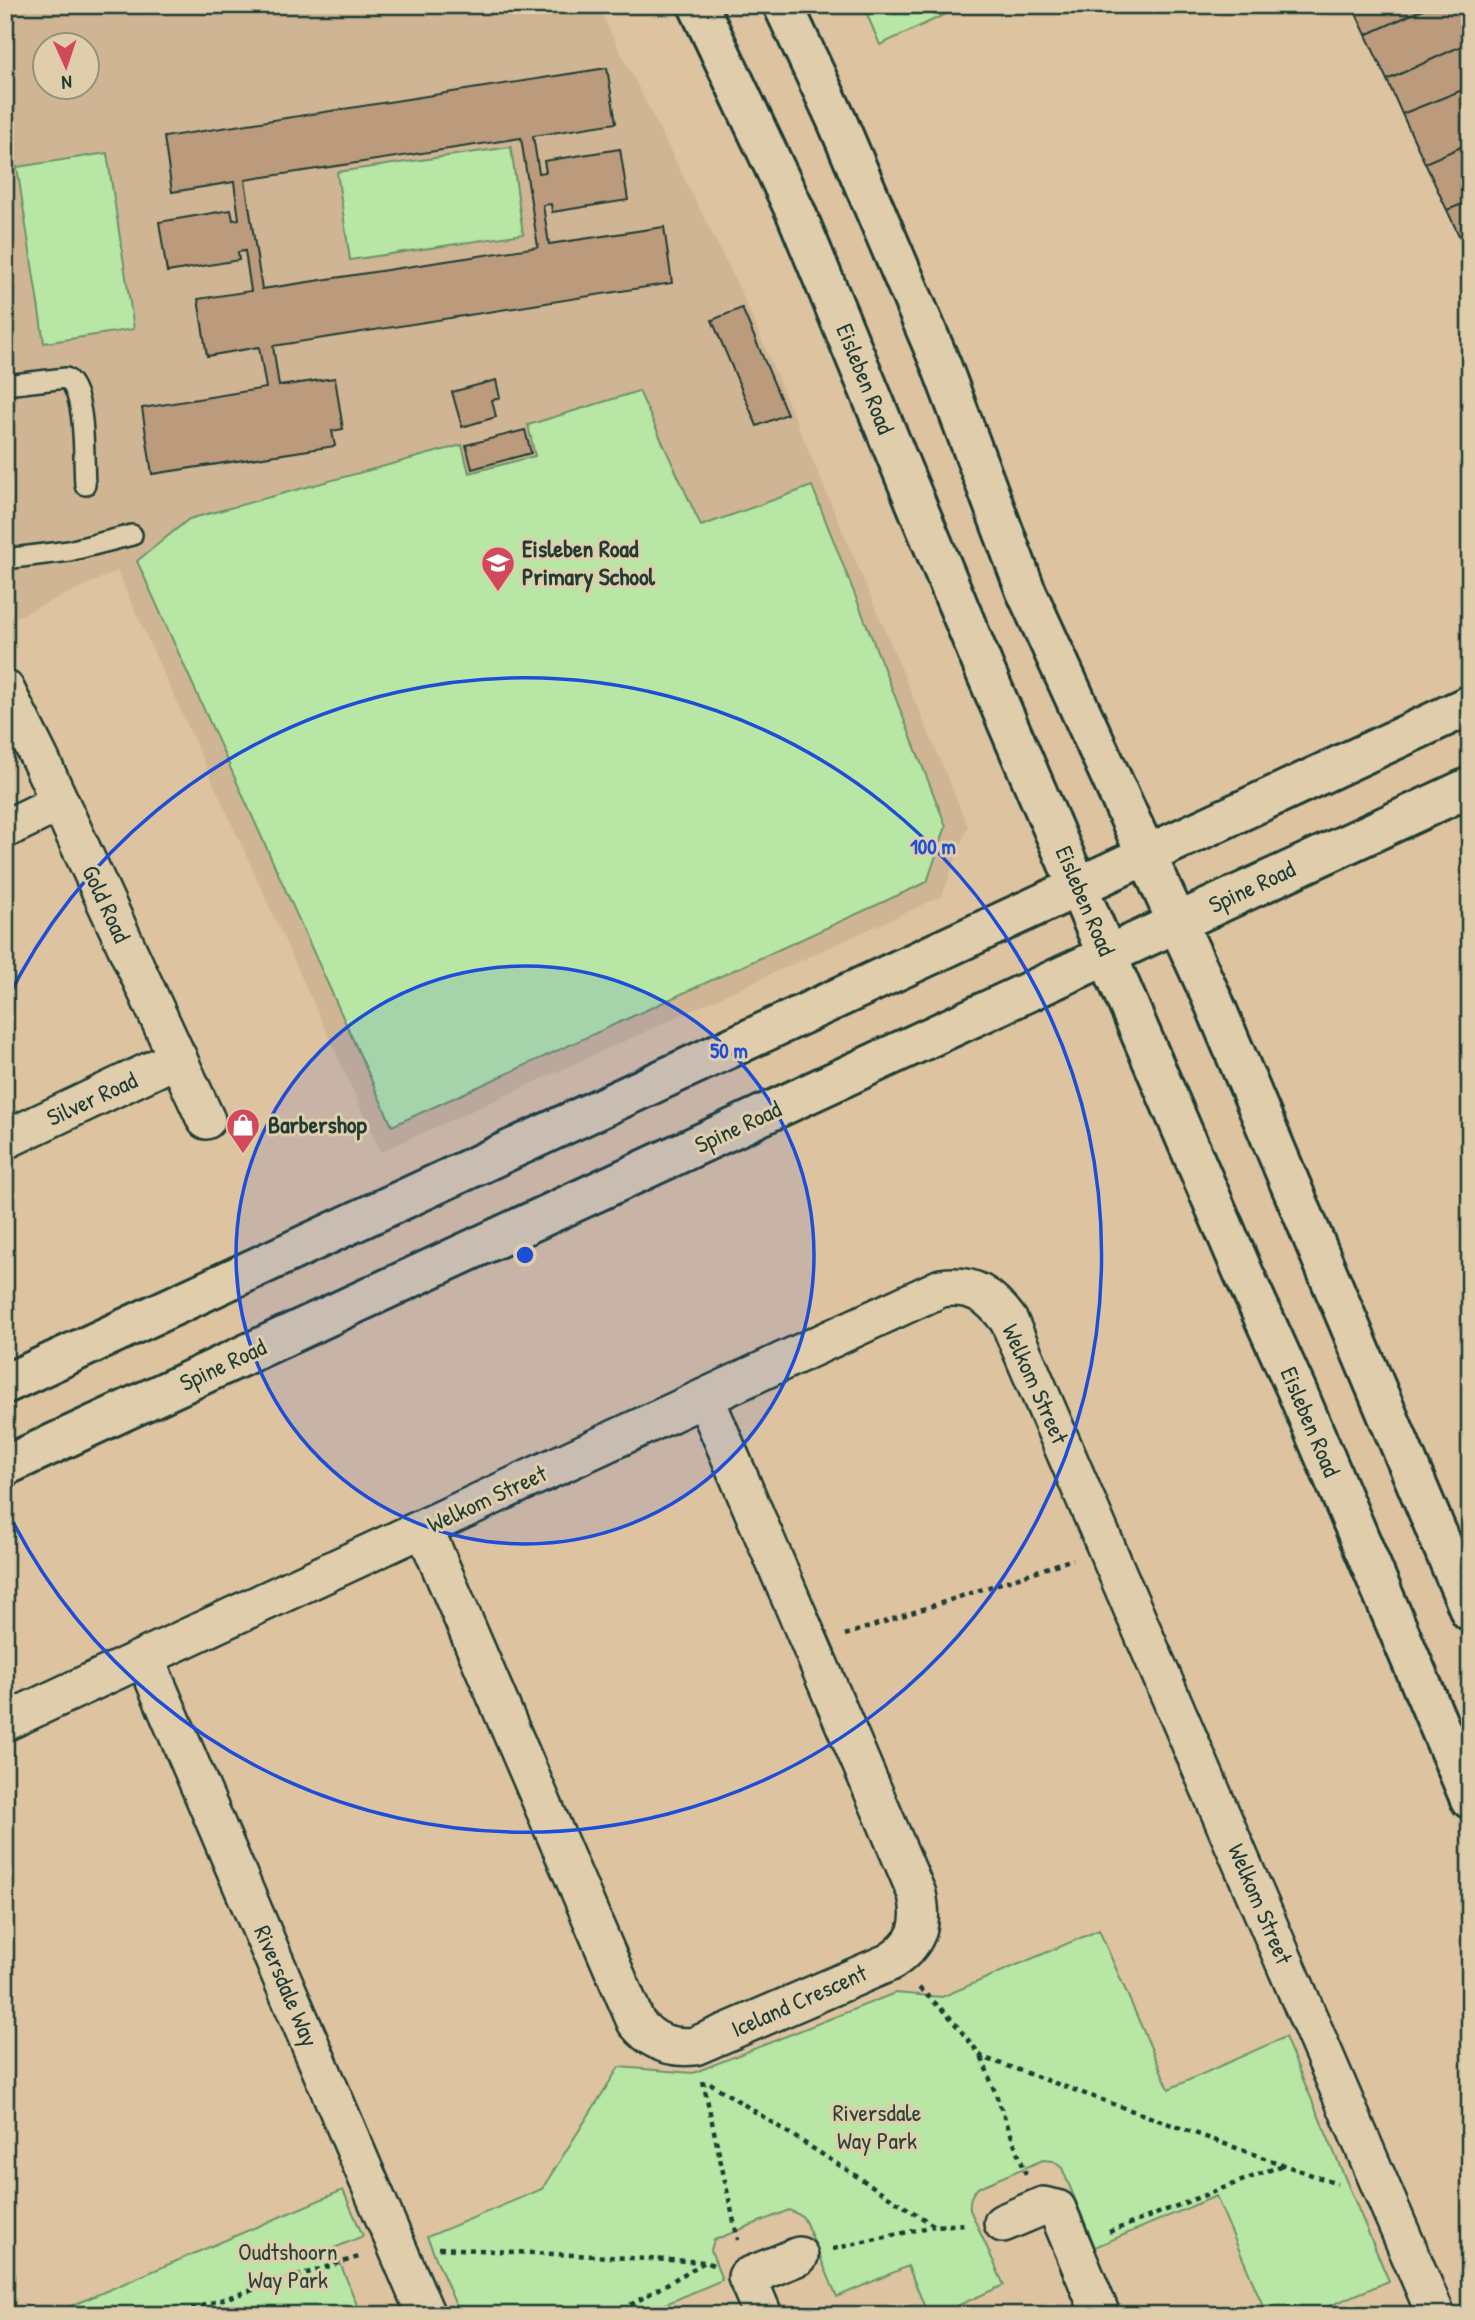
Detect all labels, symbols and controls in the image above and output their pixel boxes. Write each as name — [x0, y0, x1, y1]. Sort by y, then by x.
north arrow — [32, 32, 102, 102]
text: N — [61, 70, 73, 96]
street label: Eisleben Road — [829, 319, 903, 439]
place label: Eisleben Road Primary School — [522, 532, 656, 593]
school or university icon: Eisleben Road Primary School — [479, 544, 517, 593]
text: 100 m — [910, 832, 956, 861]
street label: Eisleben Road — [1048, 841, 1123, 960]
street label: Spine Road — [1203, 852, 1300, 920]
street label: Gold Road — [75, 860, 139, 947]
text: 50 m — [710, 1036, 748, 1065]
street label: Silver Road — [41, 1063, 142, 1133]
street label: Spine Road — [689, 1092, 786, 1160]
shop icon: Barbershop — [224, 1106, 262, 1155]
place label: Barbershop — [268, 1108, 367, 1141]
centre of rings — [513, 1243, 537, 1267]
street label: Welkom Street — [995, 1319, 1077, 1449]
street label: Spine Road — [174, 1330, 271, 1398]
street label: Eisleben Road — [1273, 1362, 1348, 1481]
street label: Welkom Street — [422, 1456, 552, 1540]
street label: Welkom Street — [1221, 1838, 1301, 1969]
street label: Riversdale Way — [247, 1920, 327, 2051]
street label: Iceland Crescent — [726, 1956, 872, 2044]
park label: Riversdale Way Park — [833, 2096, 922, 2156]
park label: Oudtshoorn Way Park — [238, 2235, 338, 2295]

